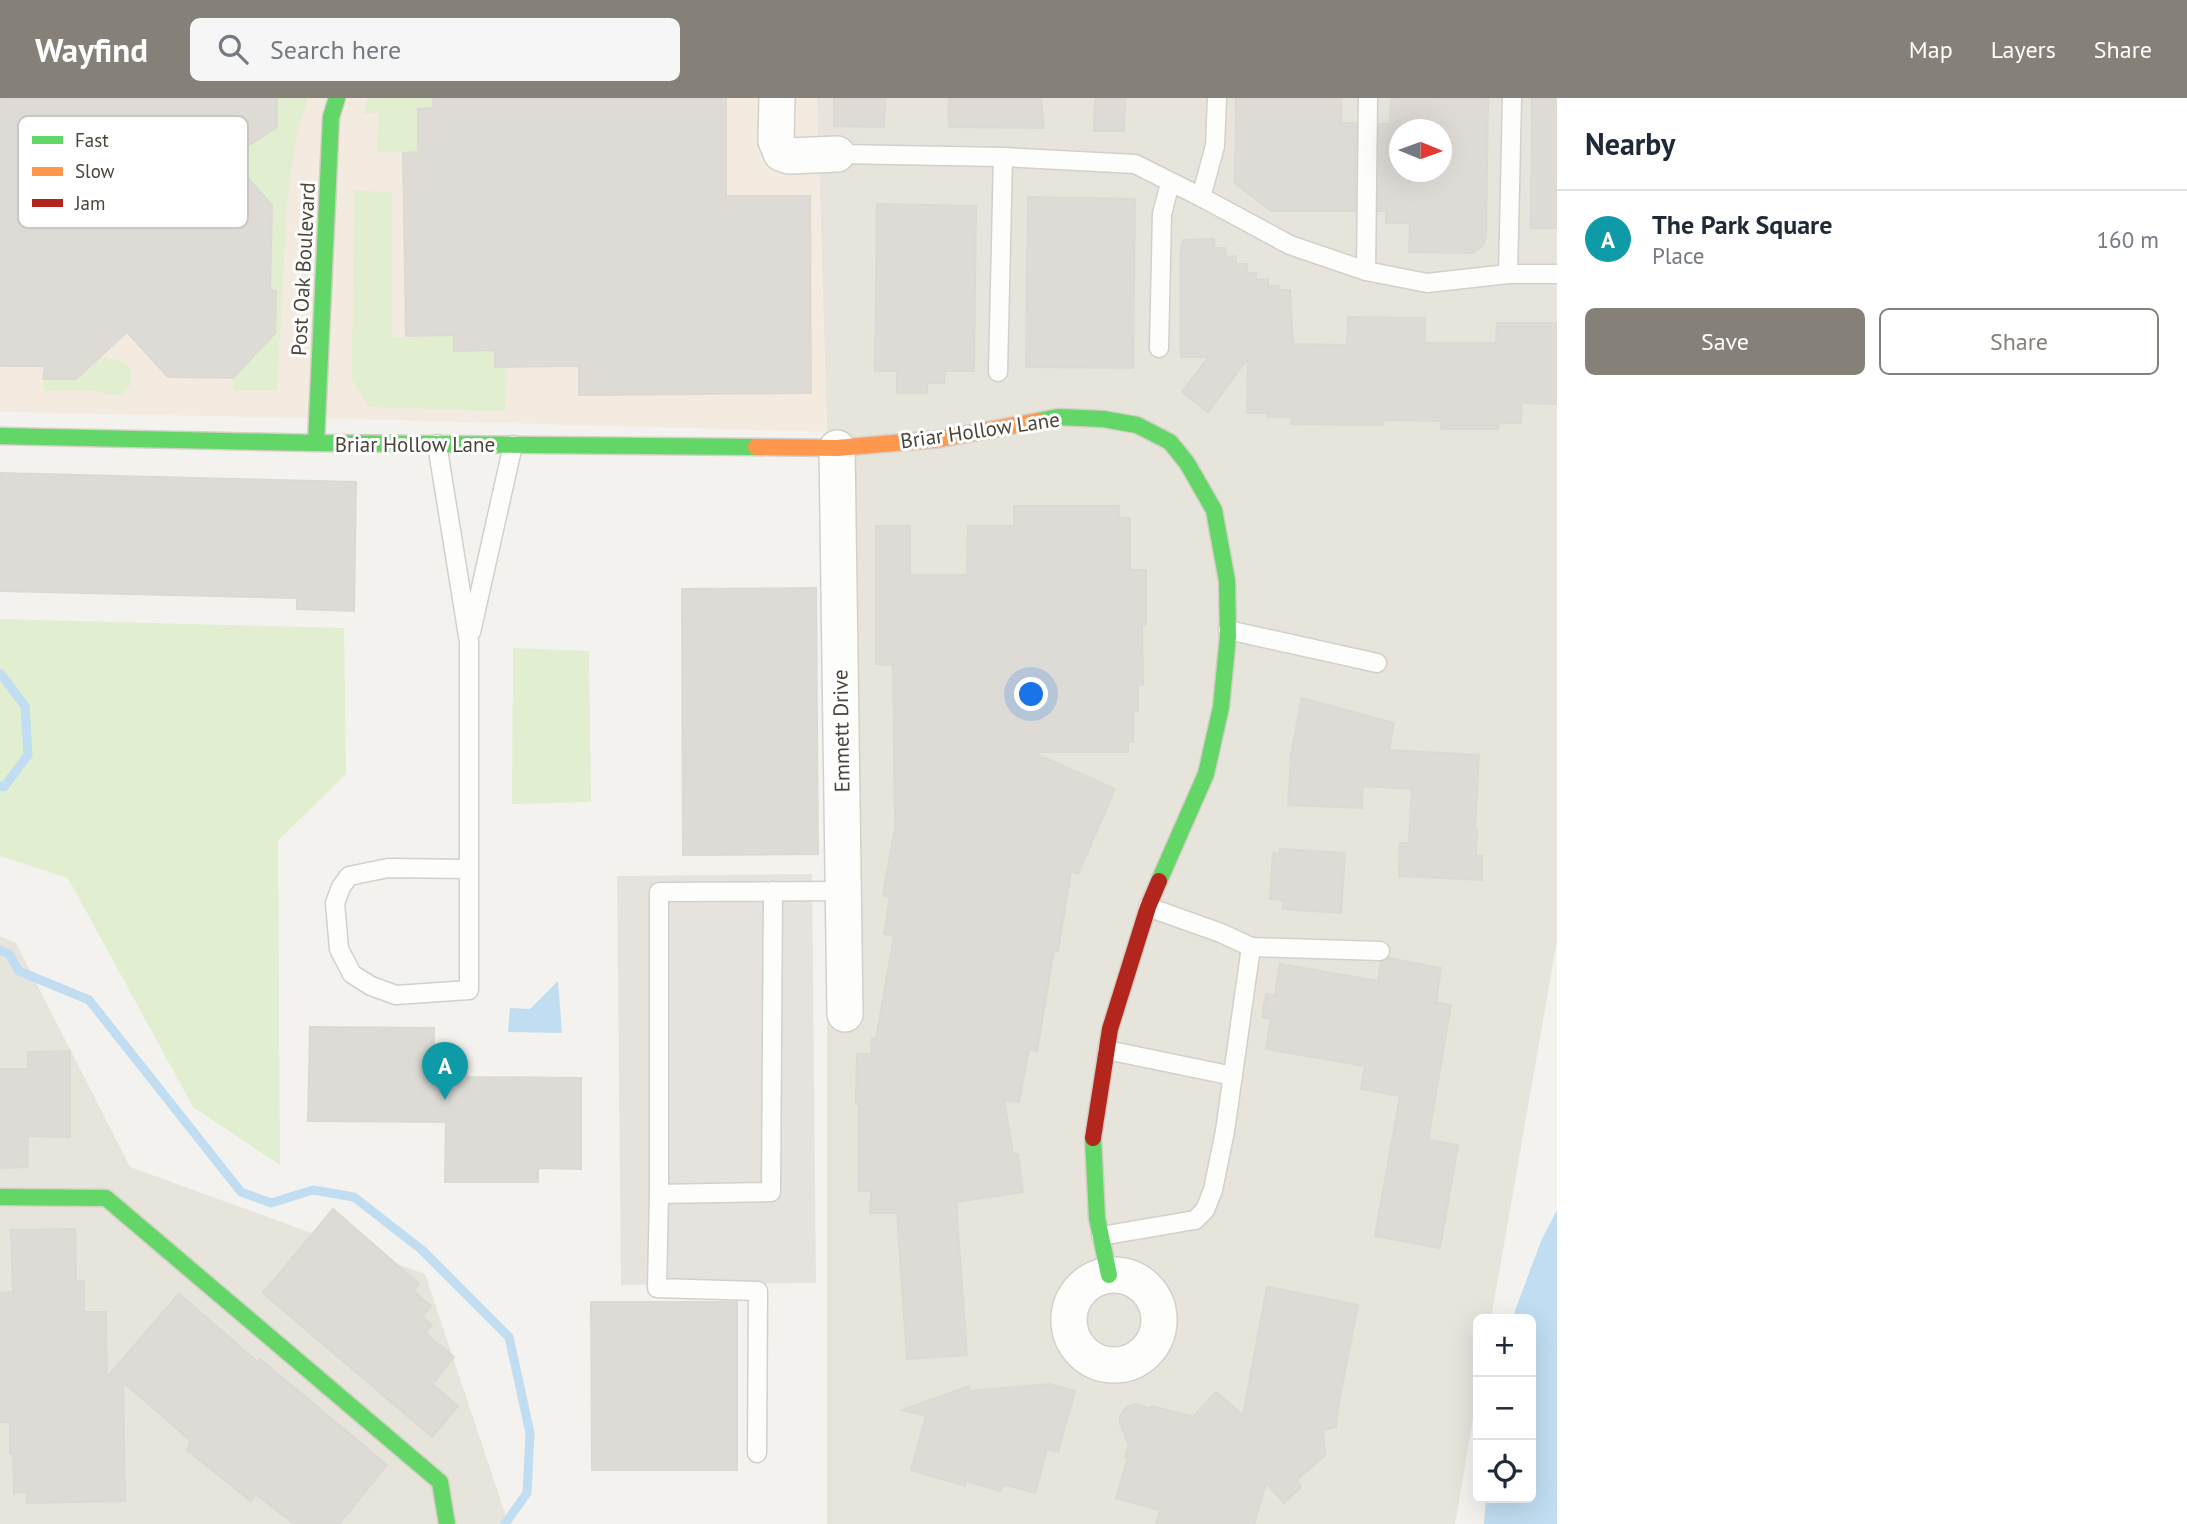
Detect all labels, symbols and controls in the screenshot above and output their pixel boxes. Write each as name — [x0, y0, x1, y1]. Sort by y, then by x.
search box — [190, 18, 680, 81]
text: Wayfind — [35, 28, 148, 71]
icon: search — [214, 30, 252, 68]
text: Search here — [270, 33, 401, 66]
text: Map — [1909, 34, 1953, 65]
text: Layers — [1991, 34, 2056, 65]
text: Share — [2094, 34, 2152, 65]
legend — [18, 116, 248, 228]
north arrow — [1389, 119, 1452, 182]
text: Nearby — [1585, 124, 1675, 163]
text: Fast — [75, 128, 109, 152]
text: Slow — [75, 159, 115, 183]
street label: Post Oak Boulevard — [285, 182, 321, 356]
text: Jam — [74, 191, 105, 215]
text: The Park Square — [1652, 208, 1832, 241]
text: A — [1601, 225, 1615, 254]
text: 160 m — [2097, 225, 2159, 254]
text: Place — [1652, 241, 1705, 270]
button: Save — [1585, 308, 1865, 375]
button: Share — [1879, 308, 2159, 375]
street label: Briar Hollow Lane — [899, 405, 1061, 455]
street label: Briar Hollow Lane — [335, 431, 495, 458]
street label: Emmett Drive — [826, 669, 856, 793]
your location — [1014, 677, 1048, 711]
pin: A — [422, 1042, 468, 1100]
map controls — [1473, 1314, 1536, 1503]
button: + — [1473, 1314, 1536, 1377]
button: − — [1473, 1377, 1536, 1440]
button: locate — [1473, 1440, 1536, 1503]

